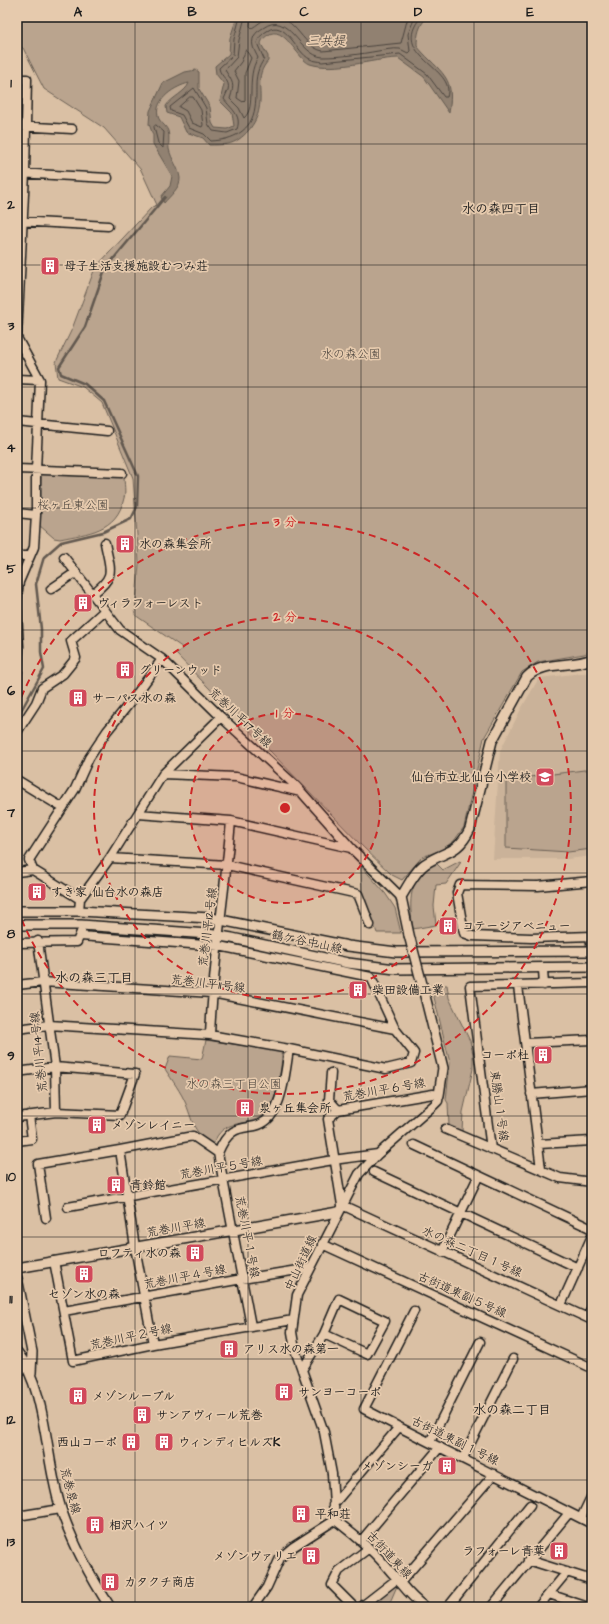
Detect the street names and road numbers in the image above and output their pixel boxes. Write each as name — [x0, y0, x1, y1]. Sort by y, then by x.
street label: 荒巻川平17号線 — [205, 684, 275, 752]
street label: 荒巻川平12号線 — [195, 886, 221, 968]
street label: 鶴ケ谷中山線 — [270, 926, 344, 958]
street label: 荒巻川平11号線 — [170, 971, 246, 997]
street label: 荒巻川平14号線 — [26, 1010, 52, 1094]
street label: 東勝山１号線 — [486, 1069, 512, 1143]
street label: 荒巻川平６号線 — [341, 1074, 427, 1106]
street label: 荒巻川平５号線 — [178, 1152, 264, 1184]
street label: 荒巻川平１号線 — [231, 1194, 263, 1280]
street label: 荒巻川平線 — [145, 1214, 207, 1242]
street label: 水の森二丁目１号線 — [419, 1222, 525, 1282]
street label: 中山街道線 — [281, 1232, 321, 1294]
street label: 荒巻川平４号線 — [142, 1261, 228, 1293]
street label: 古街道東副５号線 — [415, 1268, 509, 1322]
street label: 荒巻川平２号線 — [88, 1320, 174, 1354]
street label: 古街道東副１号線 — [408, 1412, 502, 1470]
street label: 荒巻泉線 — [56, 1466, 84, 1516]
street label: 古街道東線 — [362, 1527, 416, 1583]

